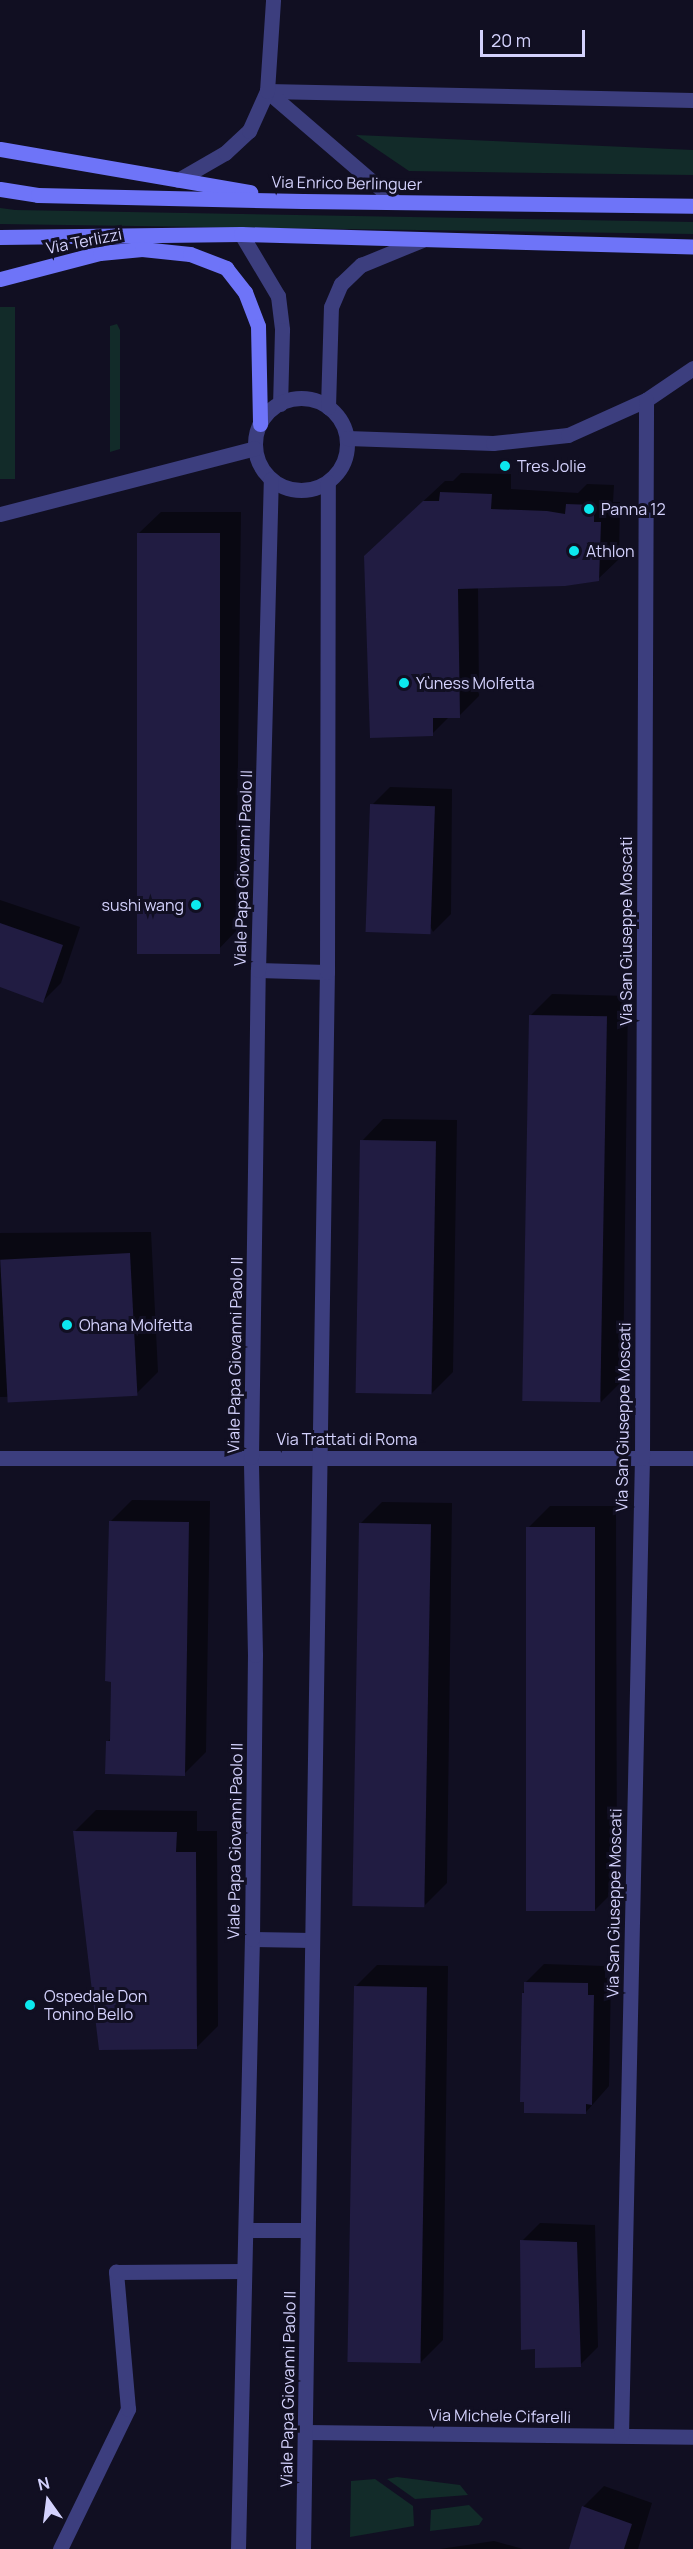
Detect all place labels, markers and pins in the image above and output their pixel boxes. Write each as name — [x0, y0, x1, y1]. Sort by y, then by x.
place label: Tres Jolie — [517, 456, 586, 476]
marker: Tres Jolie — [498, 459, 512, 473]
place label: Panna 12 — [601, 499, 666, 519]
marker: Panna 12 — [582, 502, 596, 516]
place label: Athlon — [586, 541, 634, 561]
marker: Athlon — [567, 544, 581, 558]
place label: Yùness Molfetta — [416, 673, 535, 693]
marker: Yùness Molfetta — [397, 676, 411, 690]
place label: sushi wang — [102, 895, 184, 915]
marker: sushi wang — [189, 898, 203, 912]
place label: Ohana Molfetta — [79, 1315, 193, 1335]
marker: Ohana Molfetta — [60, 1318, 74, 1332]
place label: Ospedale Don Tonino Bello — [44, 1986, 147, 2024]
marker: Ospedale Don Tonino Bello — [21, 1996, 39, 2014]

